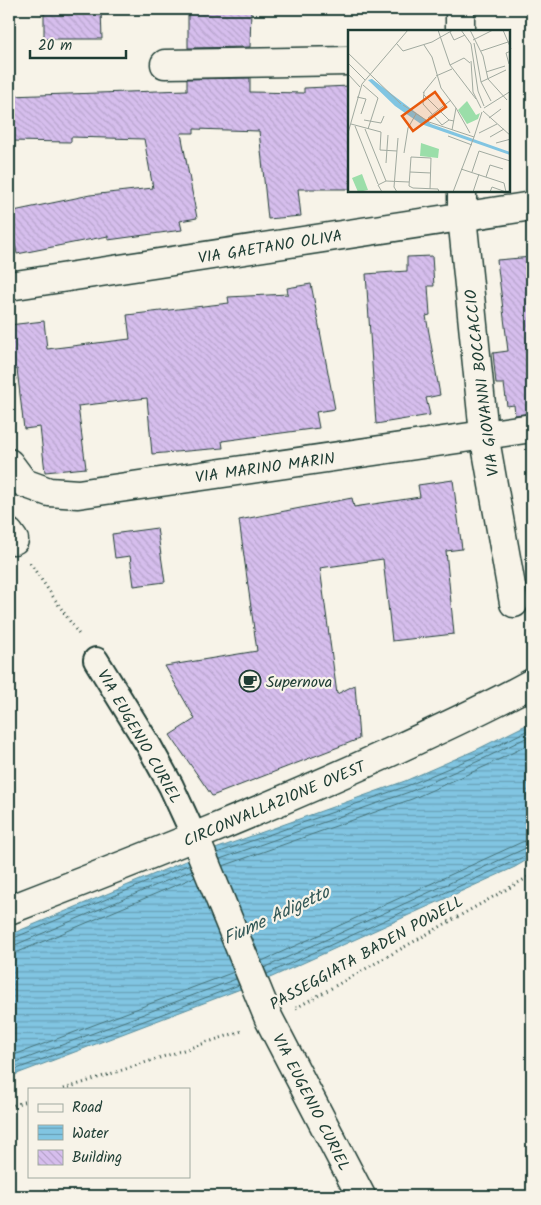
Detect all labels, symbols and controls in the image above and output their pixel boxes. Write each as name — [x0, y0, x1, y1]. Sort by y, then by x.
scale bar — [30, 28, 126, 60]
inset map — [348, 30, 511, 192]
text: 20 m — [38, 34, 72, 58]
street label: VIA GAETANO OLIVA — [196, 224, 344, 271]
street label: VIA GIOVANNI BOCCACCIO — [459, 288, 506, 478]
street label: VIA MARINO MARIN — [194, 446, 337, 491]
street label: VIA EUGENIO CURIEL — [90, 665, 187, 808]
cafe icon: Supernova — [238, 669, 262, 693]
place label: Supernova — [266, 670, 332, 695]
street label: CIRCONVALLAZIONE OVEST — [180, 754, 371, 854]
water label: Fiume Adigetto — [218, 878, 337, 954]
street label: PASSEGGIATA BADEN POWELL — [265, 889, 468, 1017]
street label: VIA EUGENIO CURIEL — [265, 1030, 356, 1176]
legend — [28, 1088, 190, 1178]
text: Road — [72, 1096, 103, 1120]
text: Water — [72, 1122, 109, 1146]
text: Building — [72, 1146, 122, 1170]

